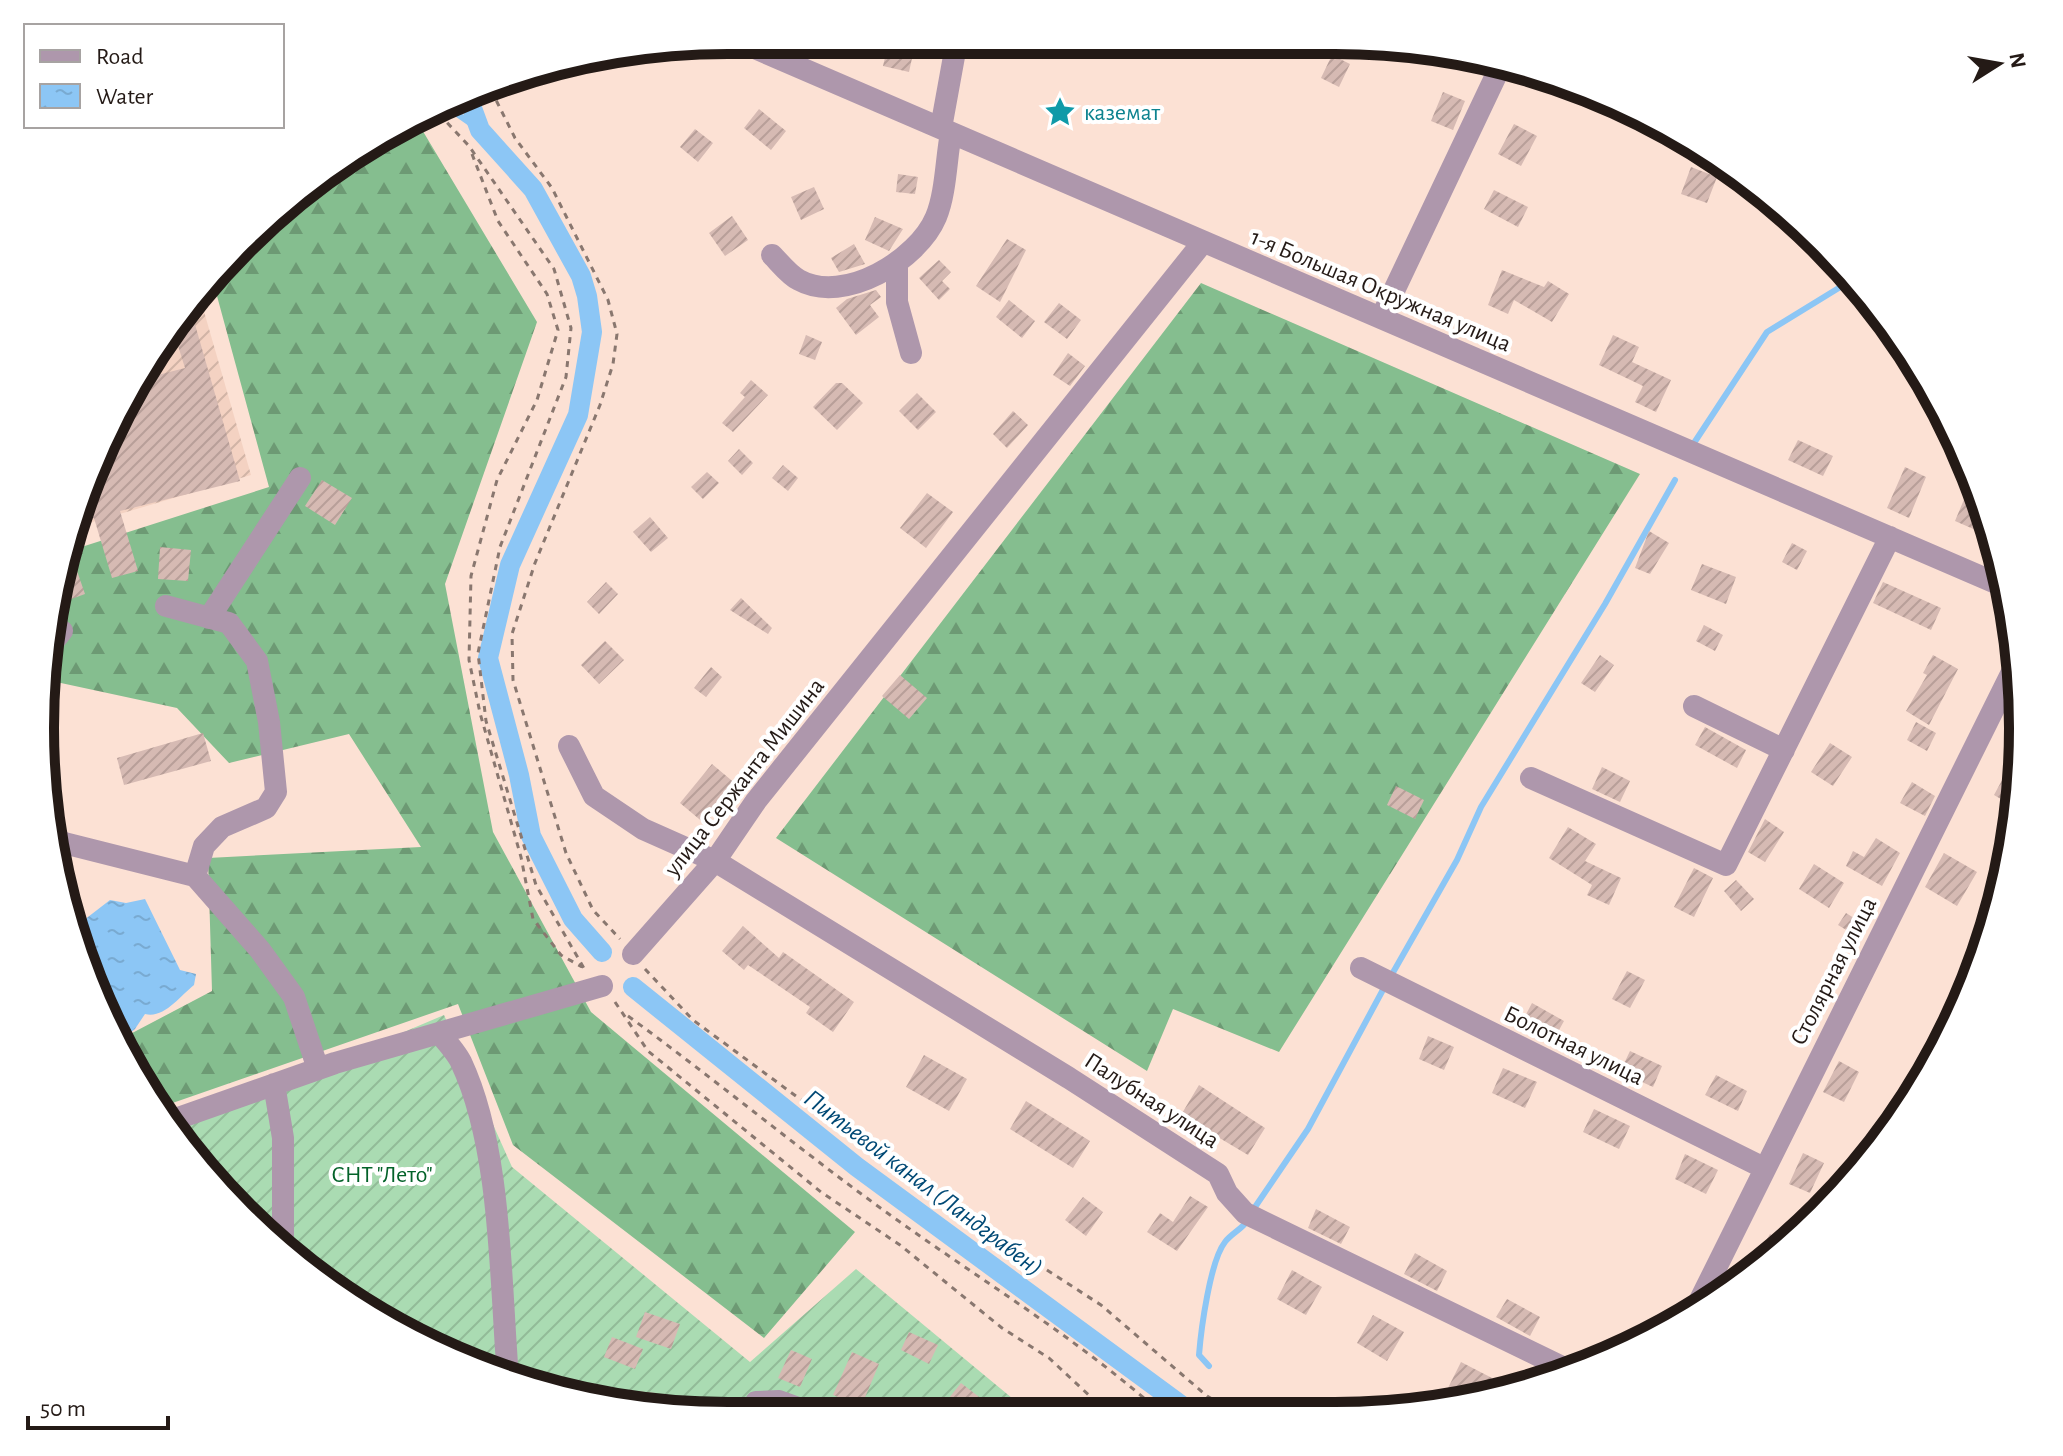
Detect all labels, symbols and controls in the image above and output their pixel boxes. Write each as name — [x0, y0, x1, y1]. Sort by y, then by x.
legend — [24, 24, 284, 128]
north arrow — [1959, 24, 2039, 104]
text: Road — [96, 45, 144, 69]
text: N — [2005, 51, 2030, 70]
text: Water — [96, 85, 154, 109]
place icon: каземат — [1043, 95, 1077, 129]
place label: каземат — [1084, 101, 1161, 125]
street label: 1-я Большая Окружная улица — [1247, 225, 1514, 357]
street label: улица Сержанта Мишина — [660, 674, 829, 882]
street label: Столярная улица — [1786, 893, 1882, 1049]
street label: Болотная улица — [1500, 1002, 1647, 1090]
street label: Палубная улица — [1080, 1049, 1223, 1153]
water label: Питьевой канал (Ландграбен) — [799, 1085, 1047, 1281]
park label: СНТ "Лето" — [331, 1163, 433, 1187]
scale bar — [28, 1380, 168, 1430]
text: 50 m — [40, 1397, 86, 1421]

